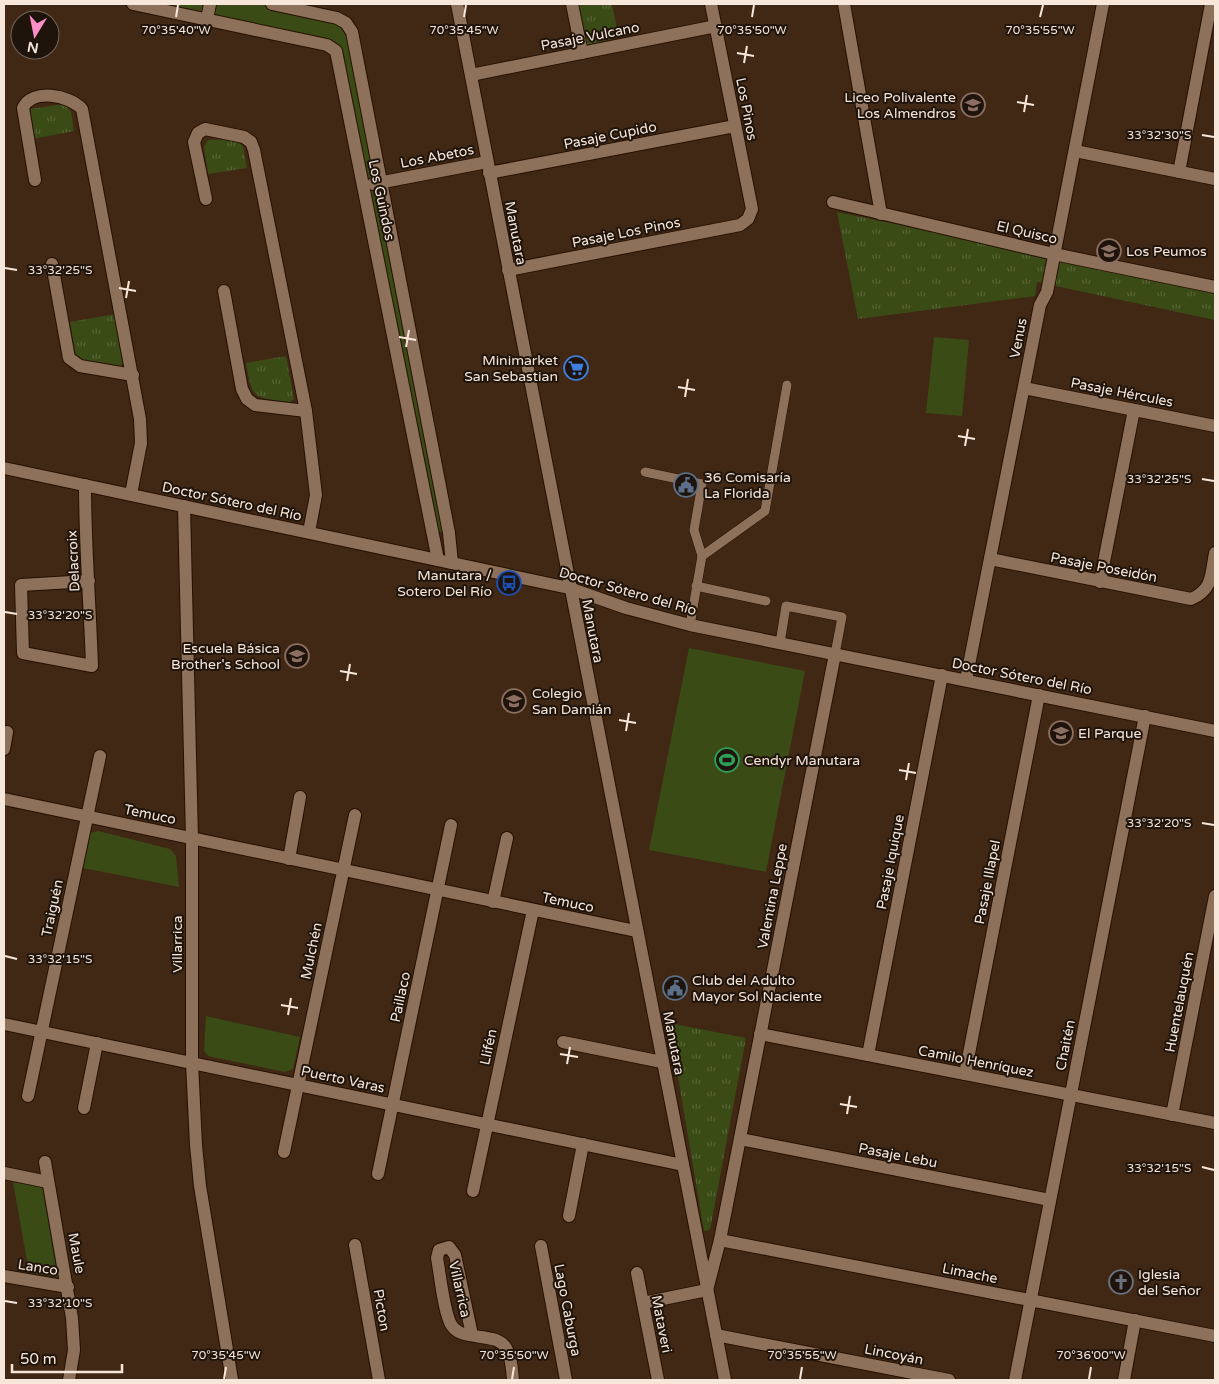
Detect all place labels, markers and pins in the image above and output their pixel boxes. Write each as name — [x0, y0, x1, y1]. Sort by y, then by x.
place label: Liceo Polivalente Los Almendros — [844, 89, 956, 122]
school or university icon: Liceo Polivalente Los Almendros — [960, 92, 986, 118]
school or university icon: Los Peumos — [1096, 238, 1122, 264]
place label: Los Peumos — [1126, 243, 1207, 260]
place label: Minimarket San Sebastian — [464, 352, 559, 385]
supermarket icon: Minimarket San Sebastian — [563, 355, 589, 381]
place label: 36 Comisaría La Florida — [704, 469, 791, 502]
public building icon: 36 Comisaría La Florida — [673, 472, 699, 498]
place label: Manutara / Sotero Del Río — [397, 567, 492, 600]
bus stop icon: Manutara / Sotero Del Río — [496, 570, 522, 596]
place label: Escuela Básica Brother's School — [171, 640, 280, 673]
school or university icon: Escuela Básica Brother's School — [284, 643, 310, 669]
place label: Colegio San Damián — [532, 685, 612, 718]
school or university icon: Colegio San Damián — [501, 688, 527, 714]
school or university icon: El Parque — [1048, 720, 1074, 746]
place label: El Parque — [1078, 725, 1141, 742]
sports icon: Cendyr Manutara — [714, 747, 740, 773]
place label: Cendyr Manutara — [744, 752, 860, 769]
place label: Club del Adulto Mayor Sol Naciente — [692, 972, 822, 1005]
public building icon: Club del Adulto Mayor Sol Naciente — [662, 975, 688, 1001]
place label: Iglesia del Señor — [1138, 1266, 1201, 1299]
church icon: Iglesia del Señor — [1108, 1269, 1134, 1295]

